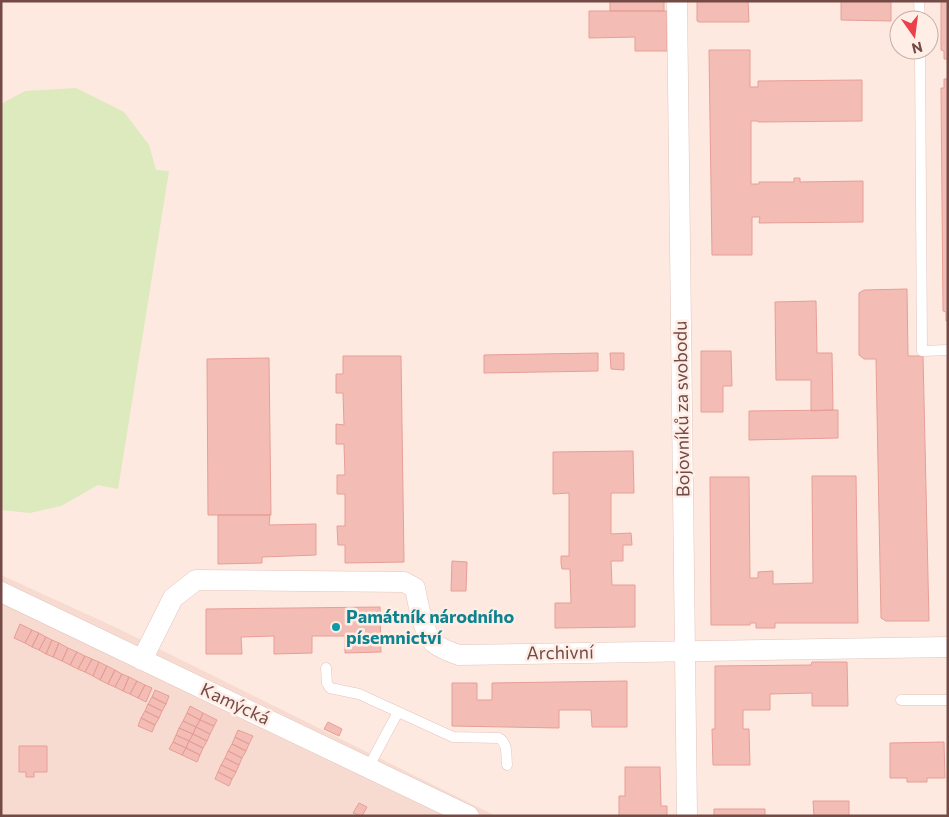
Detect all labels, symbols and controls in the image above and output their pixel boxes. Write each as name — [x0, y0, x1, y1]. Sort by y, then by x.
north arrow — [889, 10, 939, 60]
text: N — [910, 39, 924, 58]
street label: Bojovníků za svobodu — [668, 321, 694, 497]
place label: Památník národního písemnictví — [346, 605, 514, 648]
marker: Památník národního písemnictví — [330, 621, 342, 633]
street label: Archivní — [526, 640, 595, 664]
street label: Kamýcká — [197, 677, 274, 729]

